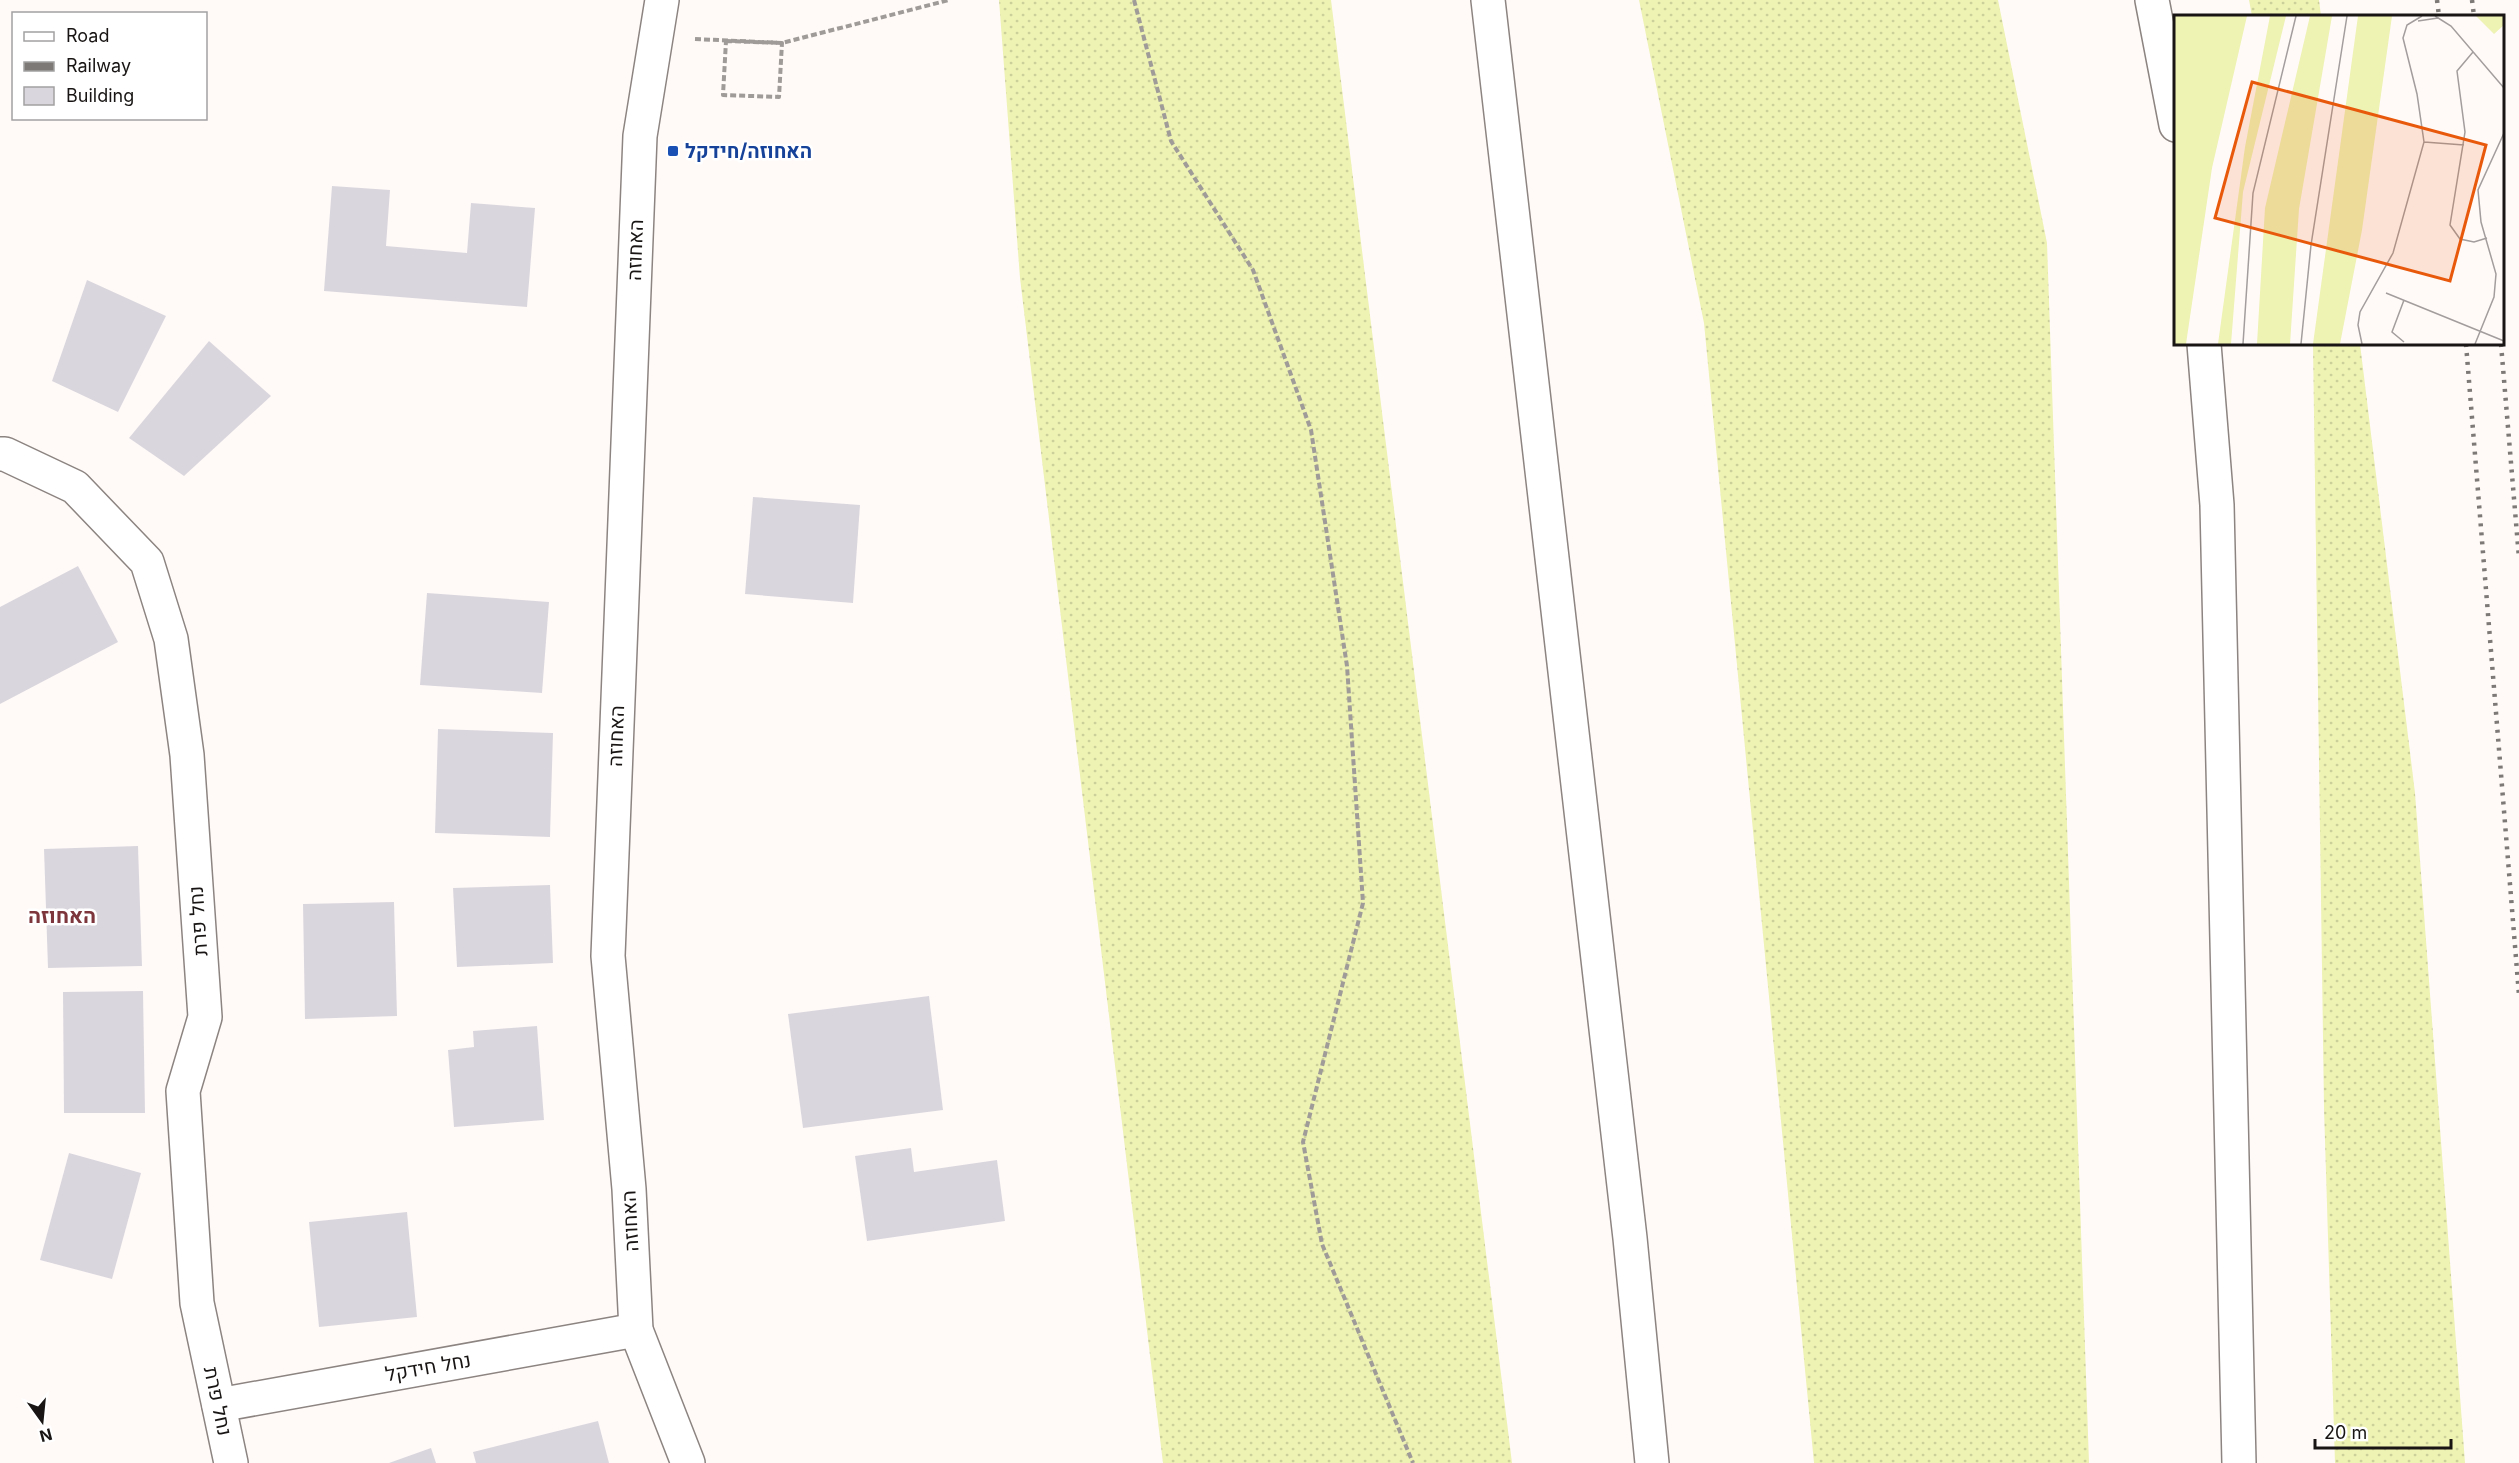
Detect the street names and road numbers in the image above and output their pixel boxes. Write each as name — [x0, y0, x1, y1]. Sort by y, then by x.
street label: האחוזה — [622, 219, 648, 281]
street label: האחוזה — [603, 705, 629, 767]
street label: נחל פרת — [184, 885, 212, 957]
street label: האחוזה — [616, 1190, 644, 1252]
street label: נחל חידקל — [383, 1348, 473, 1386]
street label: נחל פרת — [199, 1364, 237, 1438]

